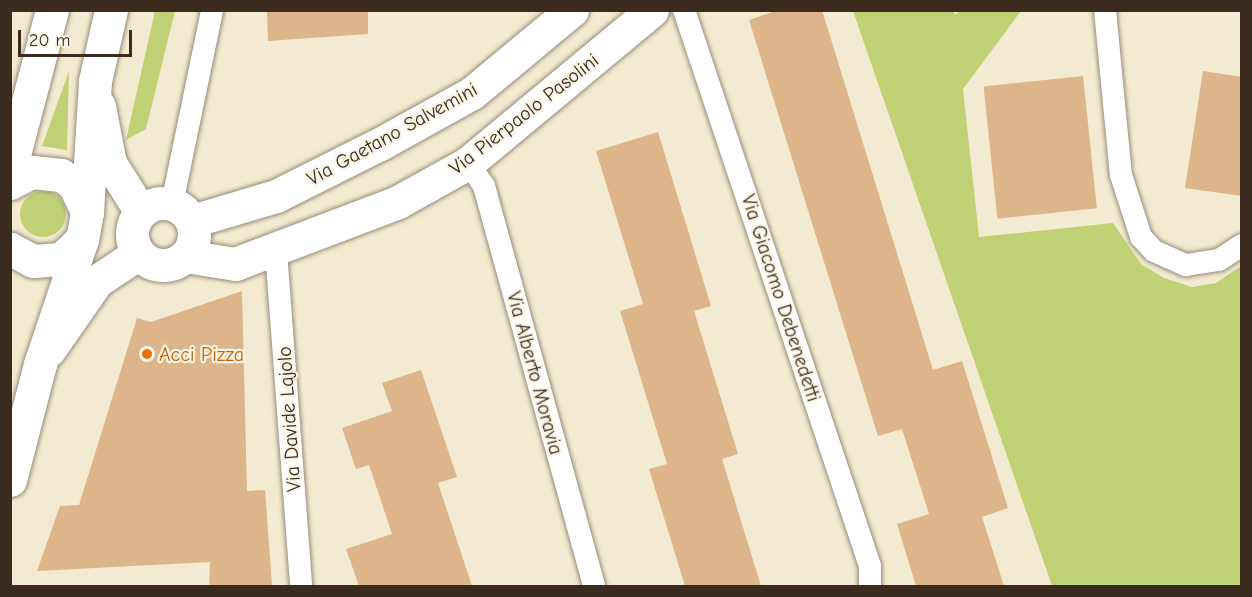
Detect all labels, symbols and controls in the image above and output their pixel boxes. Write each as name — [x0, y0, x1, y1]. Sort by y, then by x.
scale bar — [21, 18, 135, 56]
text: 20 m — [29, 30, 70, 51]
street label: Via Pierpaolo Pasolini — [444, 48, 604, 180]
street label: Via Gaetano Salvemini — [303, 77, 481, 191]
street label: Via Giacomo Debenedetti — [736, 191, 826, 405]
street label: Via Alberto Moravia — [502, 289, 568, 457]
place label: Acci Pizza — [159, 342, 244, 366]
street label: Via Davide Lajolo — [272, 346, 306, 492]
marker: Acci Pizza — [140, 347, 154, 361]

